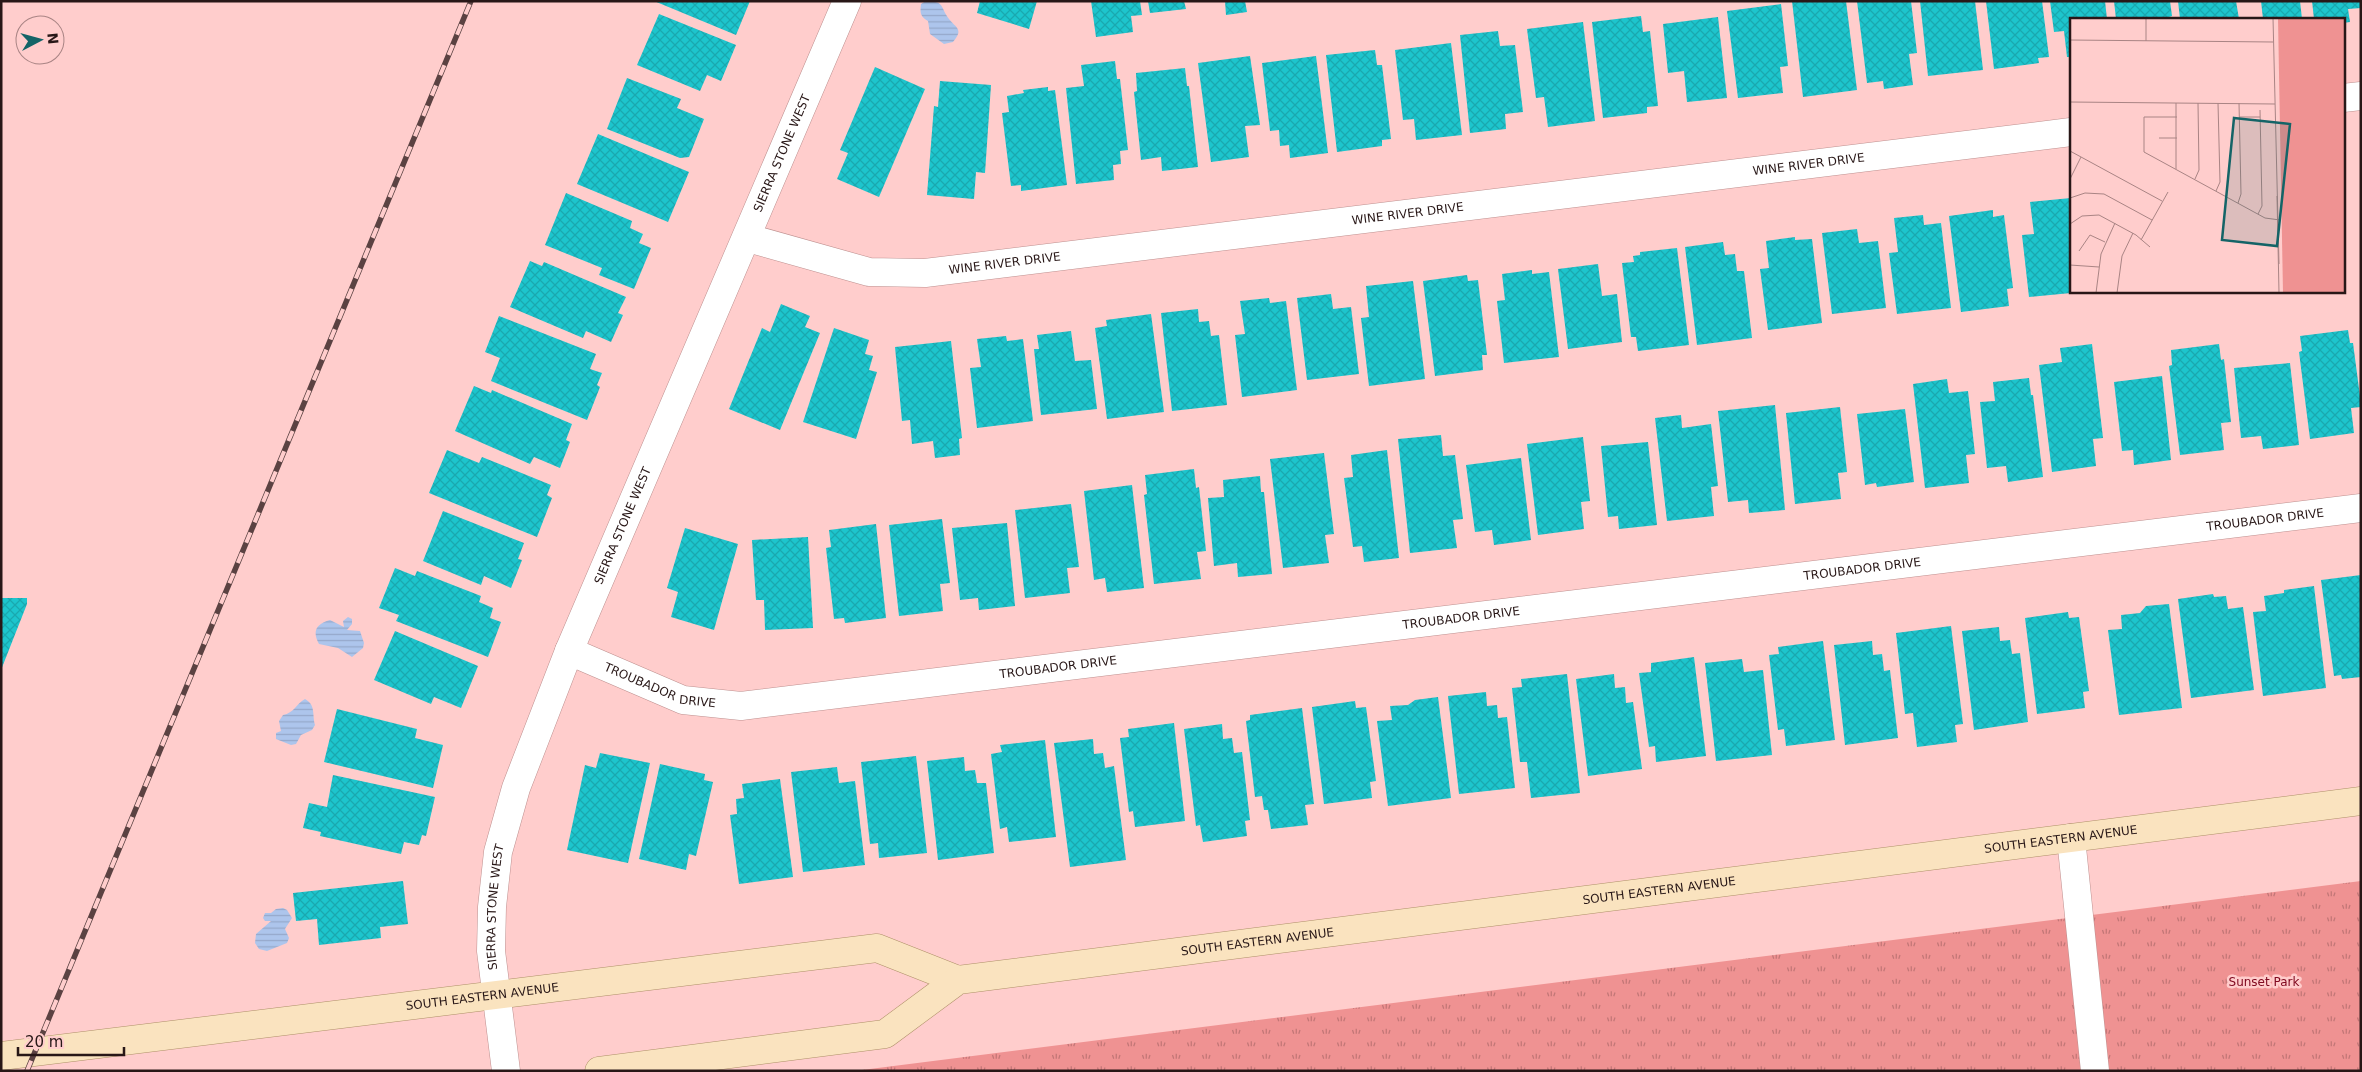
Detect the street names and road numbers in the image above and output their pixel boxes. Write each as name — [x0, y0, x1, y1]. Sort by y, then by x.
street label: SIERRA STONE WEST — [751, 92, 813, 214]
street label: WINE RIVER DRIVE — [1752, 150, 1865, 178]
street label: WINE RIVER DRIVE — [1351, 200, 1464, 227]
street label: WINE RIVER DRIVE — [948, 249, 1061, 277]
street label: SIERRA STONE WEST — [591, 464, 654, 586]
street label: TROUBADOR DRIVE — [2205, 506, 2325, 534]
street label: TROUBADOR DRIVE — [1802, 555, 1922, 583]
street label: TROUBADOR DRIVE — [1401, 604, 1521, 632]
street label: TROUBADOR DRIVE — [998, 653, 1118, 681]
street label: TROUBADOR DRIVE — [601, 660, 717, 710]
street label: SOUTH EASTERN AVENUE — [1983, 823, 2138, 856]
street label: SIERRA STONE WEST — [484, 842, 507, 971]
street label: SOUTH EASTERN AVENUE — [1582, 874, 1737, 907]
street label: SOUTH EASTERN AVENUE — [1180, 925, 1335, 959]
street label: SOUTH EASTERN AVENUE — [405, 980, 560, 1013]

